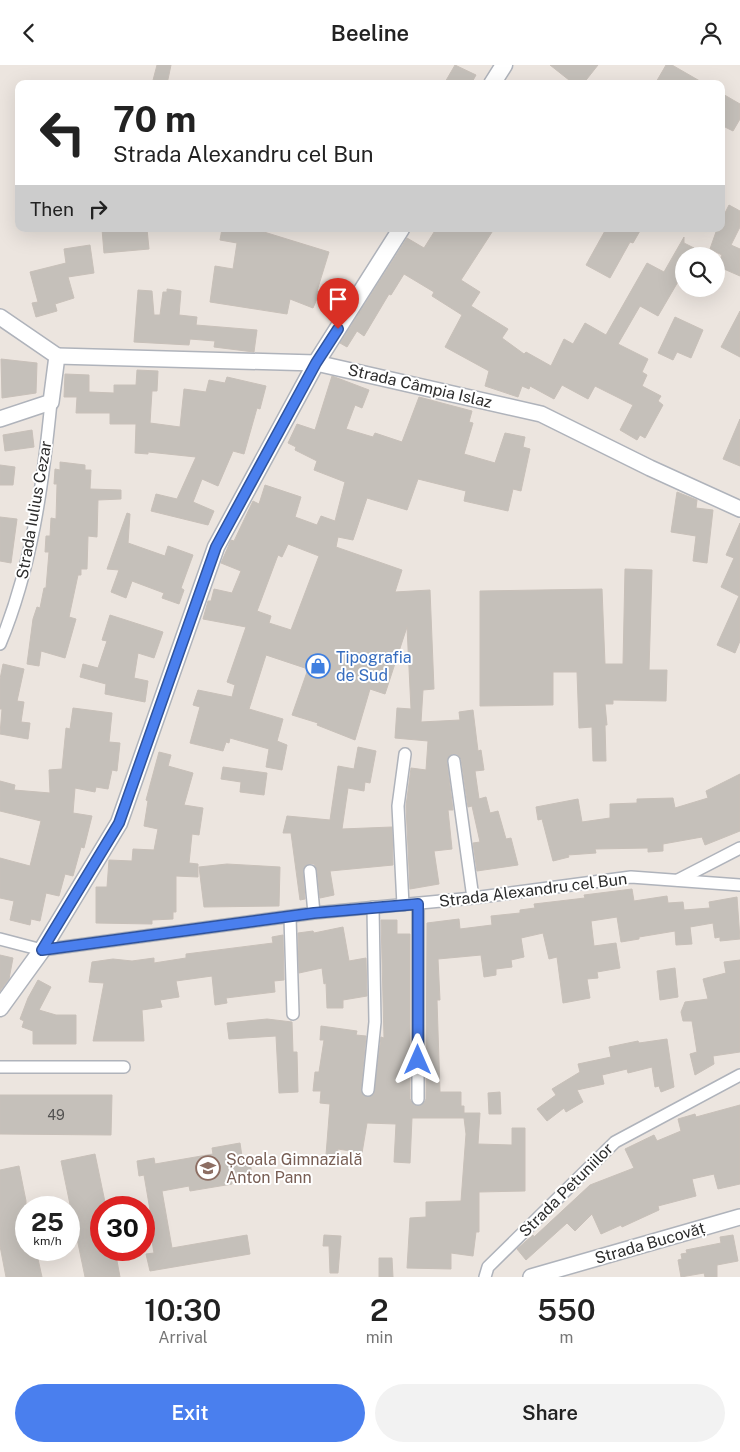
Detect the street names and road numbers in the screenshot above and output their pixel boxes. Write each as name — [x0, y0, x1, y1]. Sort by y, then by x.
street label: Strada Câmpia Islaz — [346, 360, 494, 412]
street label: Strada Iulius Cezar — [12, 439, 56, 581]
street label: Strada Alexandru cel Bun — [438, 869, 628, 911]
street label: Strada Petuniilor — [515, 1139, 617, 1241]
street label: Strada Bucovăț — [593, 1218, 707, 1268]

